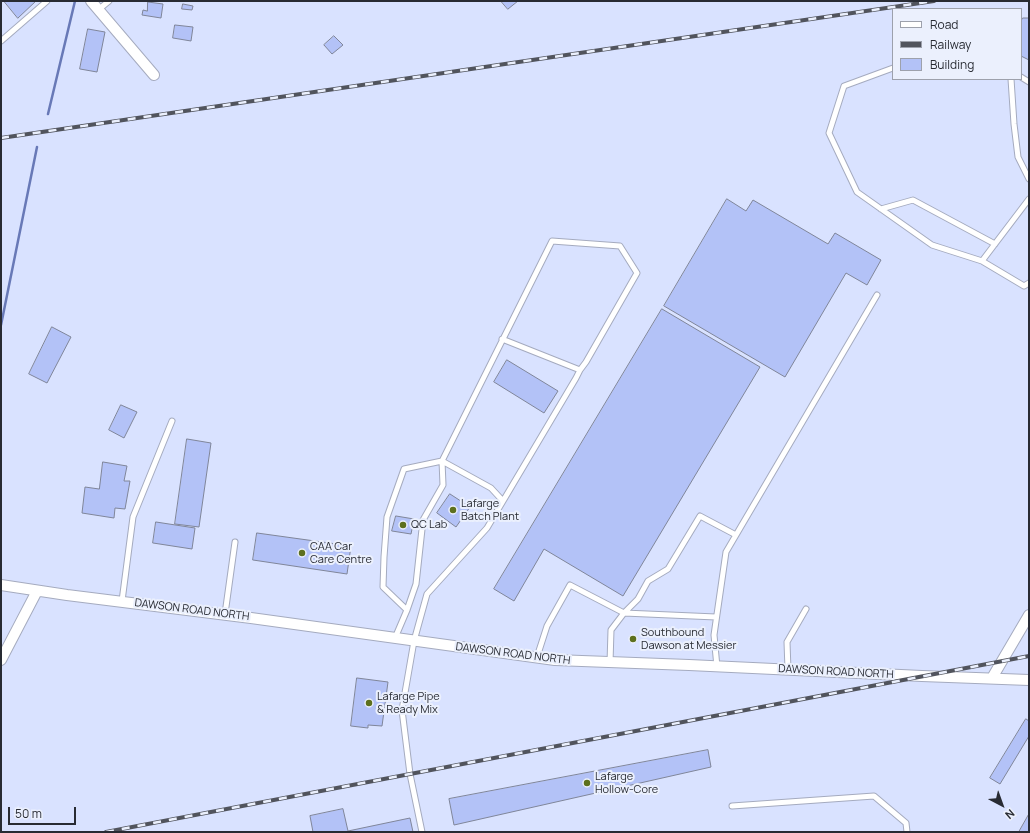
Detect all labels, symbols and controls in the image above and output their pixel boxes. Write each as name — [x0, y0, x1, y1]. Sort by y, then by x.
legend — [892, 8, 1022, 80]
text: Road — [930, 16, 958, 33]
text: Railway — [930, 36, 971, 53]
text: Building — [930, 56, 974, 73]
place label: Lafarge Batch Plant — [461, 497, 519, 523]
marker: Lafarge Batch Plant — [448, 505, 458, 515]
place label: QC Lab — [411, 518, 447, 532]
marker: QC Lab — [398, 520, 408, 530]
place label: CAA Car Care Centre — [310, 540, 372, 566]
marker: CAA Car Care Centre — [297, 548, 307, 558]
street label: DAWSON ROAD NORTH — [134, 596, 250, 624]
place label: Southbound Dawson at Messier — [641, 626, 736, 652]
marker: Southbound Dawson at Messier — [628, 634, 638, 644]
street label: DAWSON ROAD NORTH — [455, 640, 571, 668]
street label: DAWSON ROAD NORTH — [778, 662, 894, 682]
place label: Lafarge Pipe & Ready Mix — [377, 690, 440, 716]
marker: Lafarge Pipe & Ready Mix — [364, 698, 374, 708]
place label: Lafarge Hollow-Core — [595, 770, 658, 796]
marker: Lafarge Hollow-Core — [582, 778, 592, 788]
north arrow — [982, 785, 1022, 825]
scale bar — [10, 799, 78, 825]
text: 50 m — [15, 805, 42, 822]
text: N — [1002, 806, 1018, 823]

